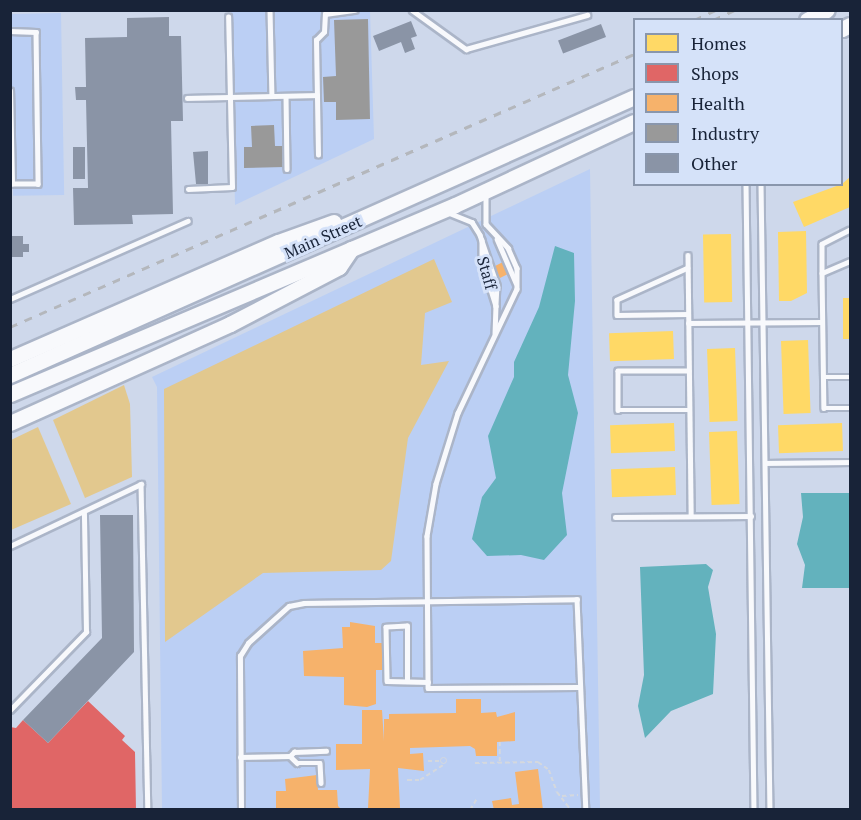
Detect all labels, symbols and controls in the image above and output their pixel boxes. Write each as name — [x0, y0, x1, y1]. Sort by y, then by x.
legend — [633, 18, 843, 186]
text: Homes — [691, 31, 746, 55]
text: Shops — [691, 61, 739, 85]
text: Health — [691, 91, 745, 115]
text: Industry — [691, 121, 759, 145]
text: Other — [691, 151, 738, 175]
street label: Main Street — [281, 211, 365, 263]
street label: Staff — [473, 254, 501, 292]

